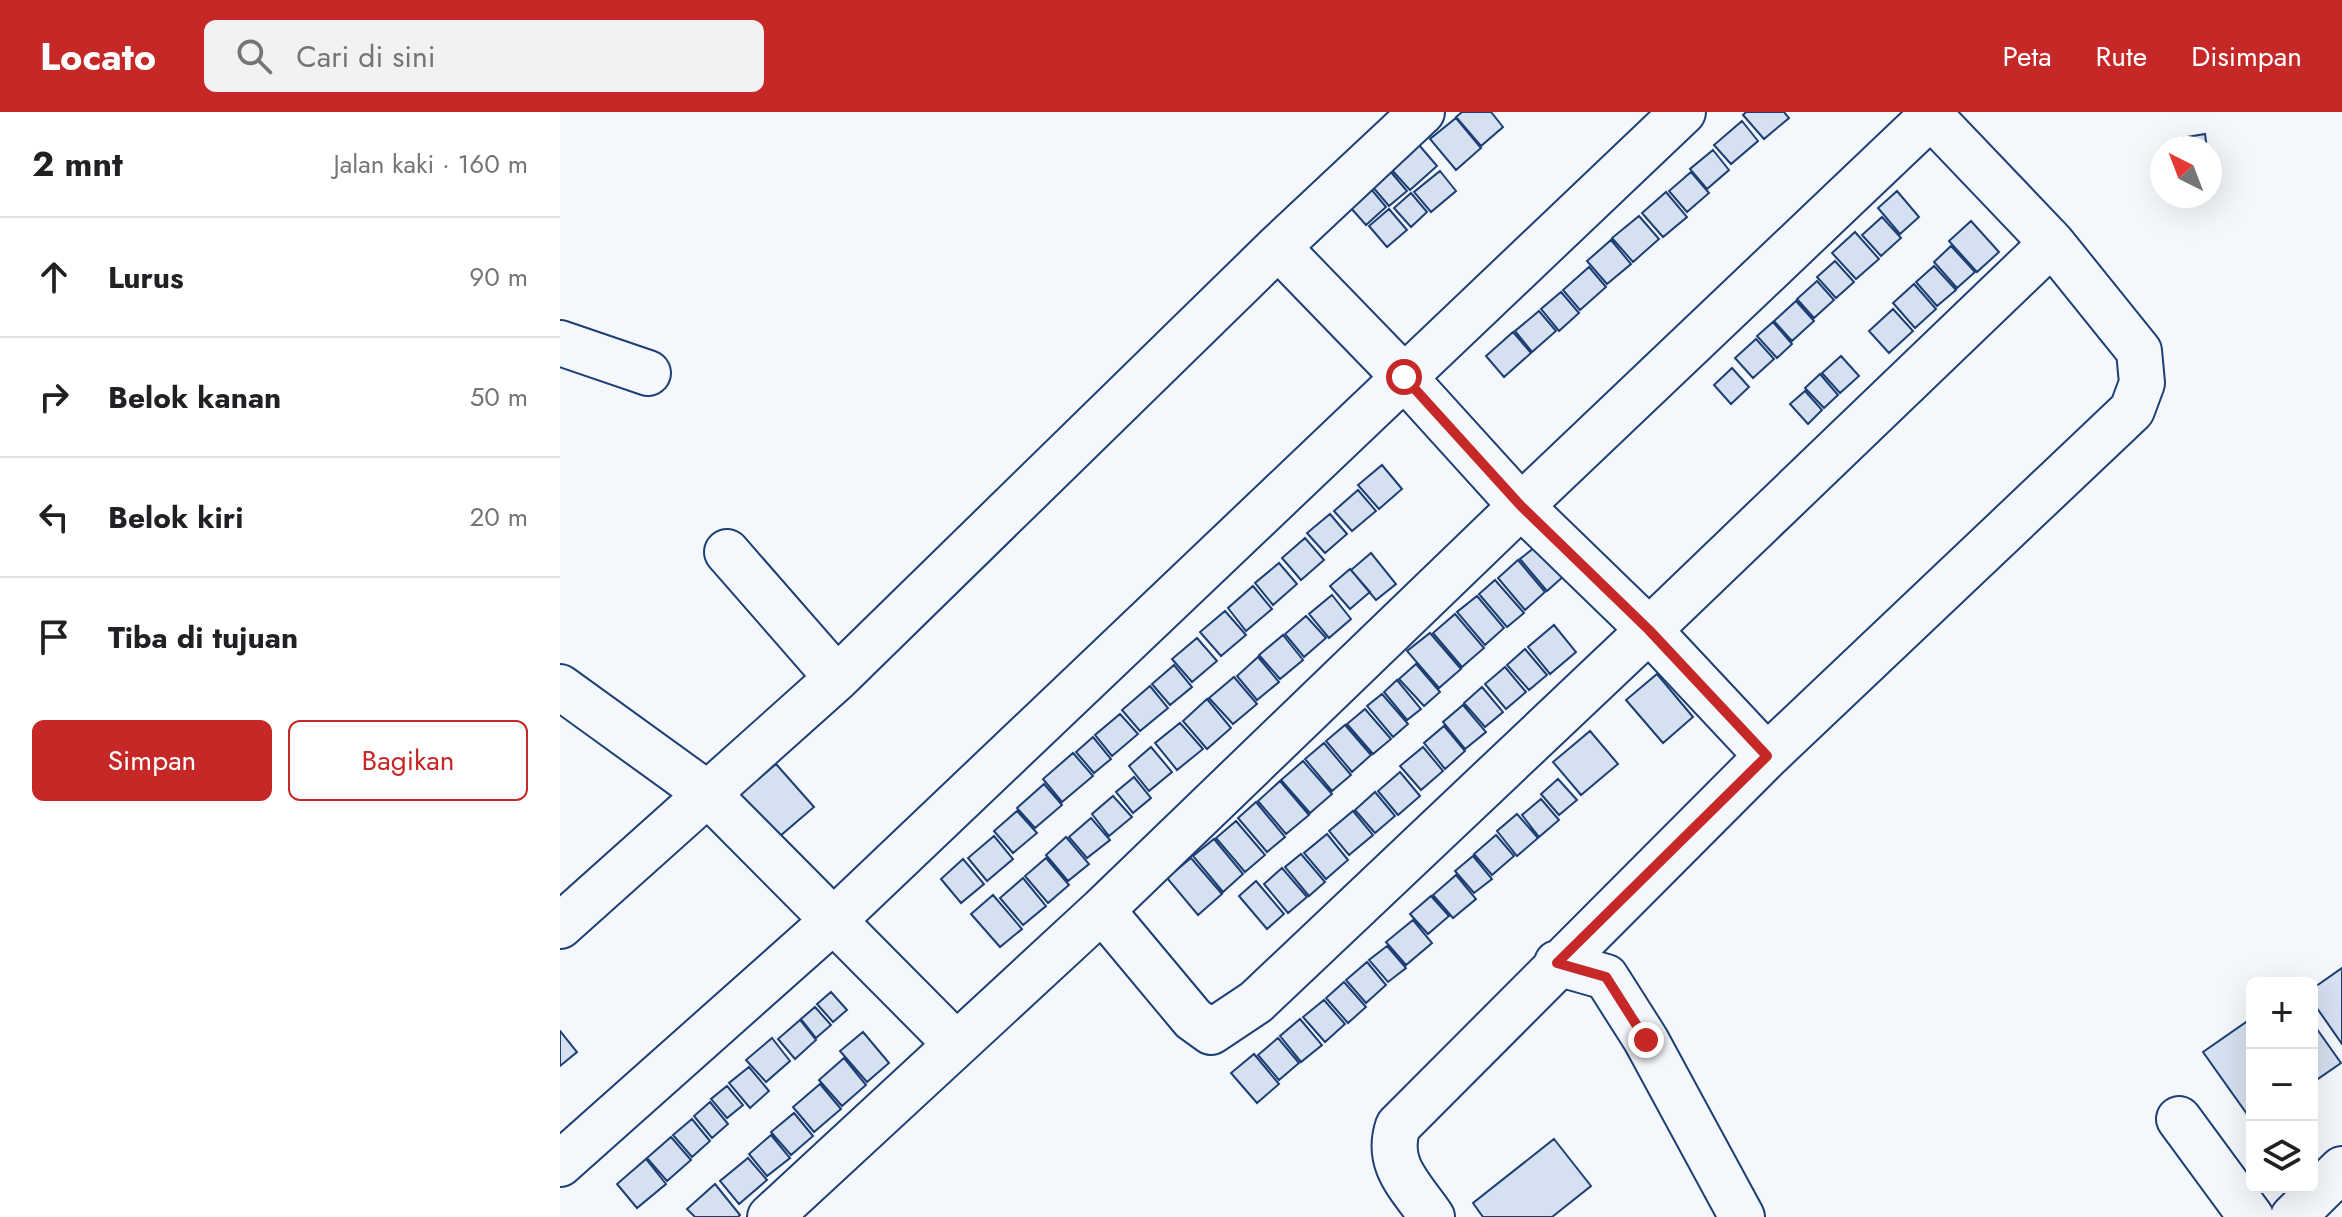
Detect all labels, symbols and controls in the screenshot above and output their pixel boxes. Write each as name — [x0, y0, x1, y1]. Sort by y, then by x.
search box — [204, 20, 764, 92]
text: Locato — [40, 29, 156, 84]
icon: search — [232, 34, 276, 78]
text: Cari di sini — [296, 35, 436, 78]
text: Peta — [2002, 36, 2052, 77]
text: Rute — [2096, 36, 2147, 77]
text: Disimpan — [2191, 36, 2302, 77]
north arrow — [2150, 136, 2222, 208]
text: 2 mnt — [32, 140, 123, 189]
text: Jalan kaki · 160 m — [333, 145, 528, 183]
icon: ahead — [32, 255, 76, 299]
text: Lurus — [108, 256, 184, 299]
text: 90 m — [469, 258, 528, 296]
route start — [1386, 359, 1422, 395]
icon: right — [32, 375, 76, 419]
text: Belok kanan — [108, 376, 281, 419]
text: 50 m — [470, 378, 528, 416]
icon: left — [32, 495, 76, 539]
text: Belok kiri — [108, 496, 243, 539]
text: 20 m — [470, 498, 528, 536]
icon: arrive — [32, 615, 76, 659]
text: Tiba di tujuan — [108, 616, 298, 659]
button: Simpan — [32, 720, 272, 801]
button: Bagikan — [288, 720, 528, 801]
map controls — [2246, 977, 2318, 1193]
button: + — [2246, 977, 2318, 1049]
route end — [1628, 1022, 1664, 1058]
button: − — [2246, 1049, 2318, 1121]
button: layers — [2246, 1121, 2318, 1193]

